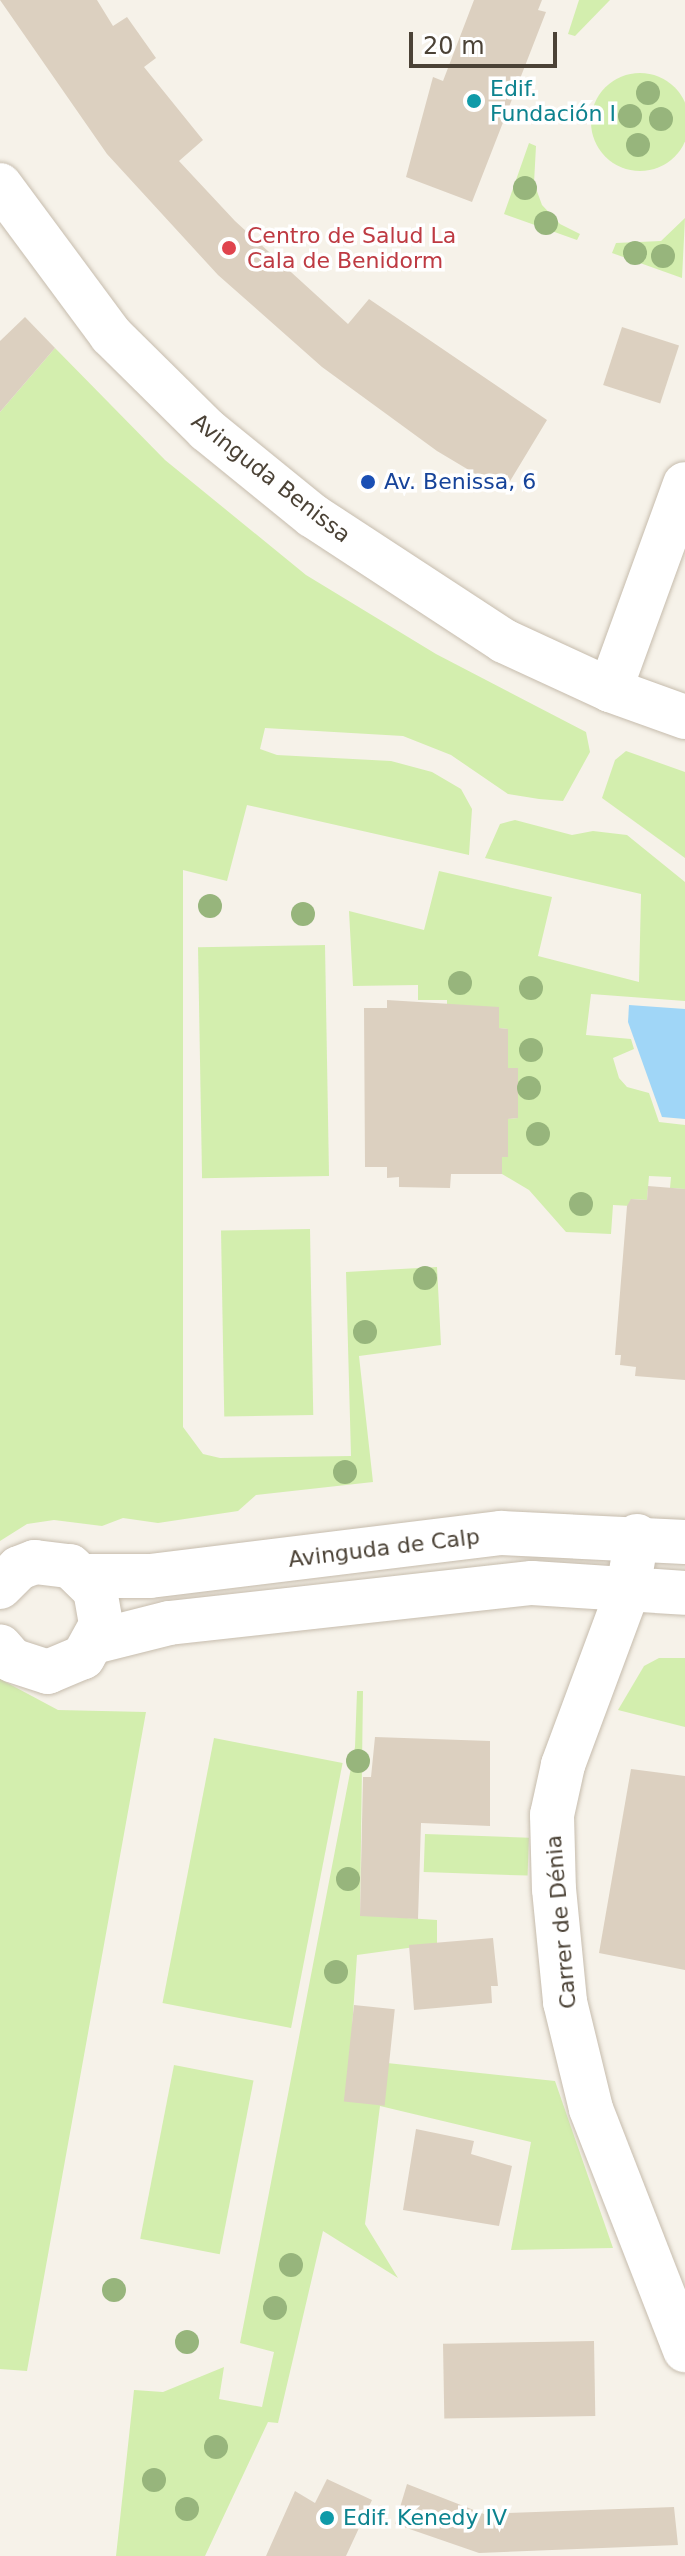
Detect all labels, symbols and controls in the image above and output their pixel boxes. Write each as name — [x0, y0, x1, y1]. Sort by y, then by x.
scale bar — [413, 16, 561, 66]
text: 20 m — [423, 32, 485, 60]
place label: Edif. Fundación I — [490, 75, 616, 126]
marker: Edif. Fundación I — [465, 92, 483, 110]
place label: Centro de Salud La Cala de Benidorm — [247, 222, 456, 274]
marker: Centro de Salud La Cala de Benidorm — [218, 237, 240, 259]
street label: Avinguda Benissa — [186, 408, 356, 548]
place label: Av. Benissa, 6 — [384, 469, 536, 495]
marker: Av. Benissa, 6 — [359, 473, 377, 491]
street label: Avinguda de Calp — [287, 1523, 481, 1573]
street label: Carrer de Dénia — [540, 1834, 582, 2010]
place label: Edif. Kenedy IV — [343, 2505, 507, 2531]
marker: Edif. Kenedy IV — [318, 2509, 336, 2527]

